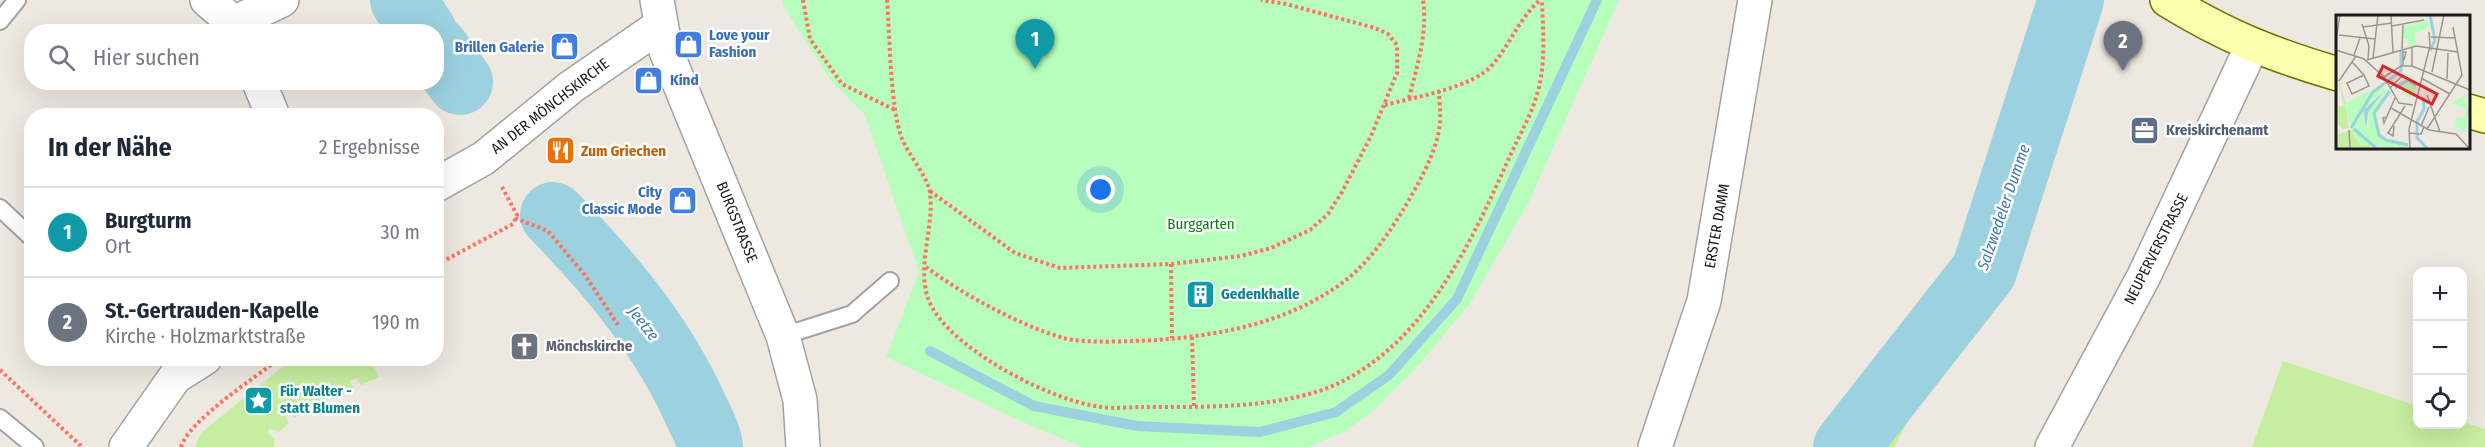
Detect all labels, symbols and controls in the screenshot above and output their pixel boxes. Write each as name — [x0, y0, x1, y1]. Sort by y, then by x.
inset map — [2336, 15, 2470, 148]
pin: 1 — [1016, 20, 1054, 69]
pin: 2 — [2104, 22, 2142, 71]
search box — [24, 24, 444, 90]
place label: Love your Fashion — [709, 26, 770, 61]
shop icon: Love your Fashion — [672, 28, 704, 60]
shop icon: Brillen Galerie — [549, 31, 581, 63]
place label: Brillen Galerie — [455, 38, 544, 56]
icon: search — [45, 41, 78, 74]
text: Hier suchen — [93, 44, 200, 71]
street label: AN DER MÖNCHSKIRCHE — [487, 54, 613, 158]
shop icon: Kind — [633, 64, 665, 96]
place label: Kind — [670, 71, 699, 89]
office icon: Kreiskirchenamt — [2129, 114, 2161, 146]
place label: Kreiskirchenamt — [2166, 121, 2269, 139]
text: In der Nähe — [48, 132, 172, 163]
text: 2 Ergebnisse — [319, 135, 420, 159]
restaurant icon: Zum Griechen — [544, 135, 576, 167]
place label: Zum Griechen — [581, 142, 666, 160]
water label: Salzwedeler Dumme — [1973, 142, 2034, 273]
your location — [1086, 175, 1115, 204]
street label: BURGSTRASSE — [713, 179, 761, 265]
street label: ERSTER DAMM — [1701, 182, 1733, 270]
place label: City Classic Mode — [582, 183, 663, 218]
shop icon: City Classic Mode — [667, 185, 699, 217]
street label: NEUPERVERSTRASSE — [2120, 190, 2192, 308]
text: Burgturm — [105, 207, 191, 234]
park label: Burggarten — [1167, 215, 1235, 233]
text: 1 — [63, 220, 72, 244]
text: 30 m — [380, 220, 420, 244]
text: Ort — [105, 234, 131, 258]
map controls — [2413, 267, 2467, 429]
button: + — [2413, 267, 2467, 321]
building icon: Gedenkhalle — [1184, 278, 1216, 310]
place label: Gedenkhalle — [1221, 285, 1300, 303]
text: St.-Gertrauden-Kapelle — [105, 297, 319, 324]
water label: Jeetze — [624, 302, 663, 345]
text: 2 — [63, 310, 72, 334]
text: 190 m — [372, 310, 420, 334]
button: − — [2413, 321, 2467, 375]
text: Kirche · Holzmarktstraße — [105, 324, 306, 348]
church icon: Mönchskirche — [509, 330, 541, 362]
place label: Mönchskirche — [546, 337, 633, 355]
button: locate — [2413, 375, 2467, 429]
place label: Für Walter - statt Blumen — [280, 382, 360, 417]
place icon: Für Walter - statt Blumen — [243, 384, 275, 416]

